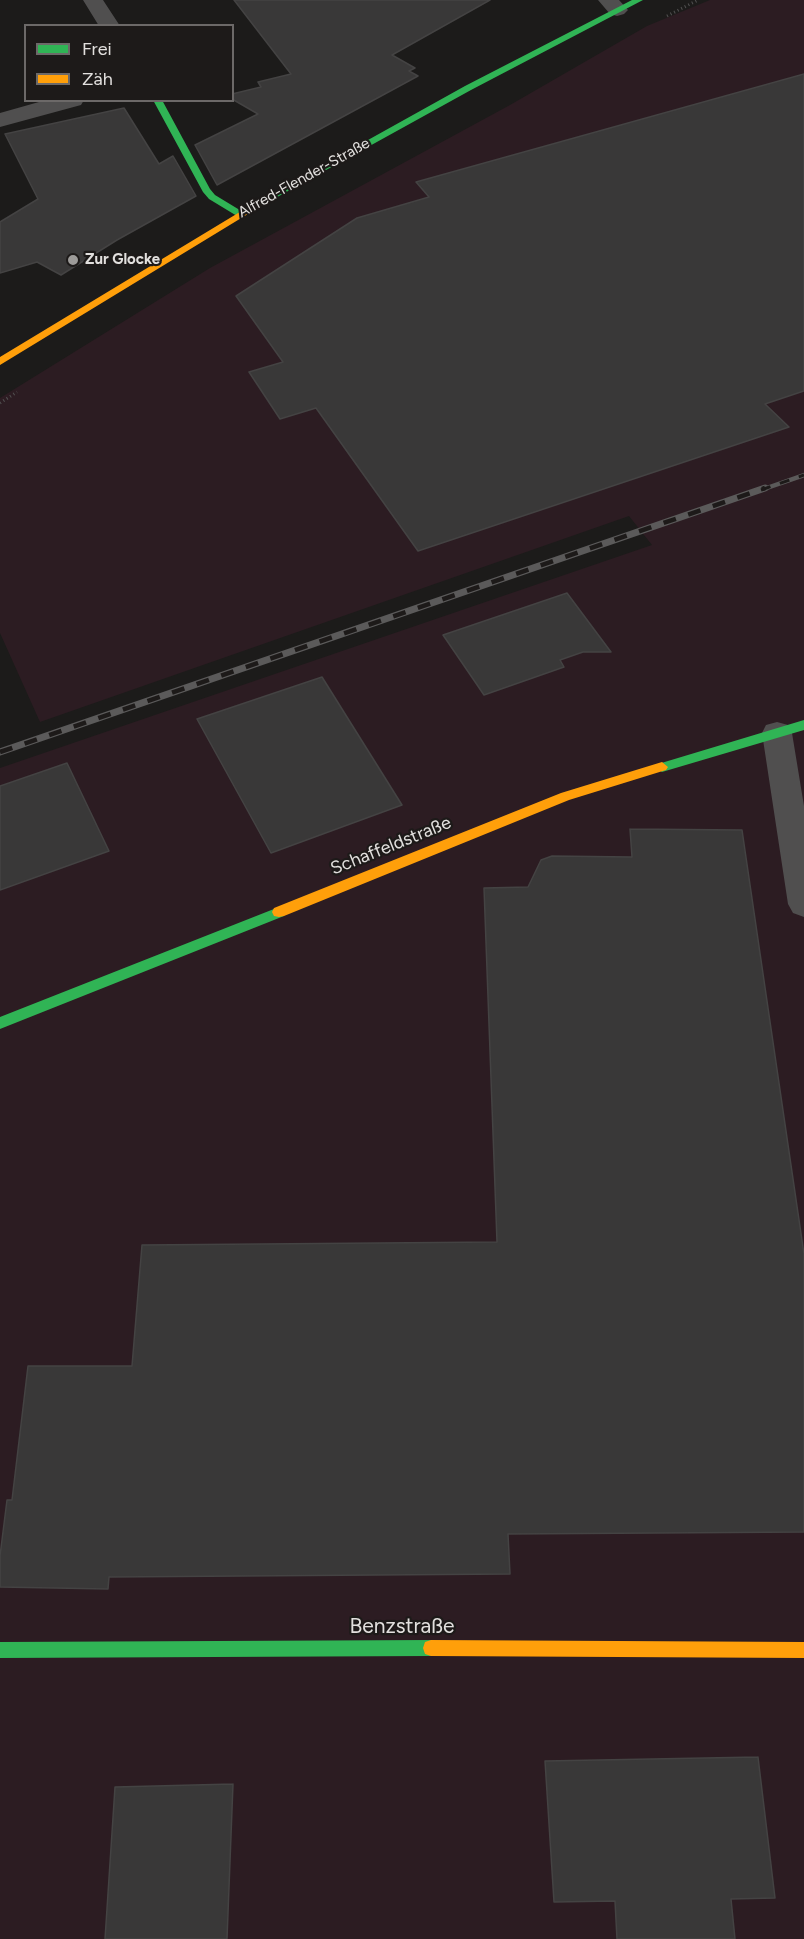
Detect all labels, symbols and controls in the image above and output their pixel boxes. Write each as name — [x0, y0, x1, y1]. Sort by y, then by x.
legend — [24, 24, 234, 102]
text: Frei — [82, 38, 112, 60]
text: Zäh — [82, 68, 113, 90]
street label: Alfred-Flender-Straße — [235, 134, 373, 222]
place label: Zur Glocke — [85, 251, 160, 269]
marker: Zur Glocke — [66, 253, 80, 267]
street label: Schaffeldstraße — [328, 812, 454, 880]
street label: Benzstraße — [349, 1614, 455, 1640]

